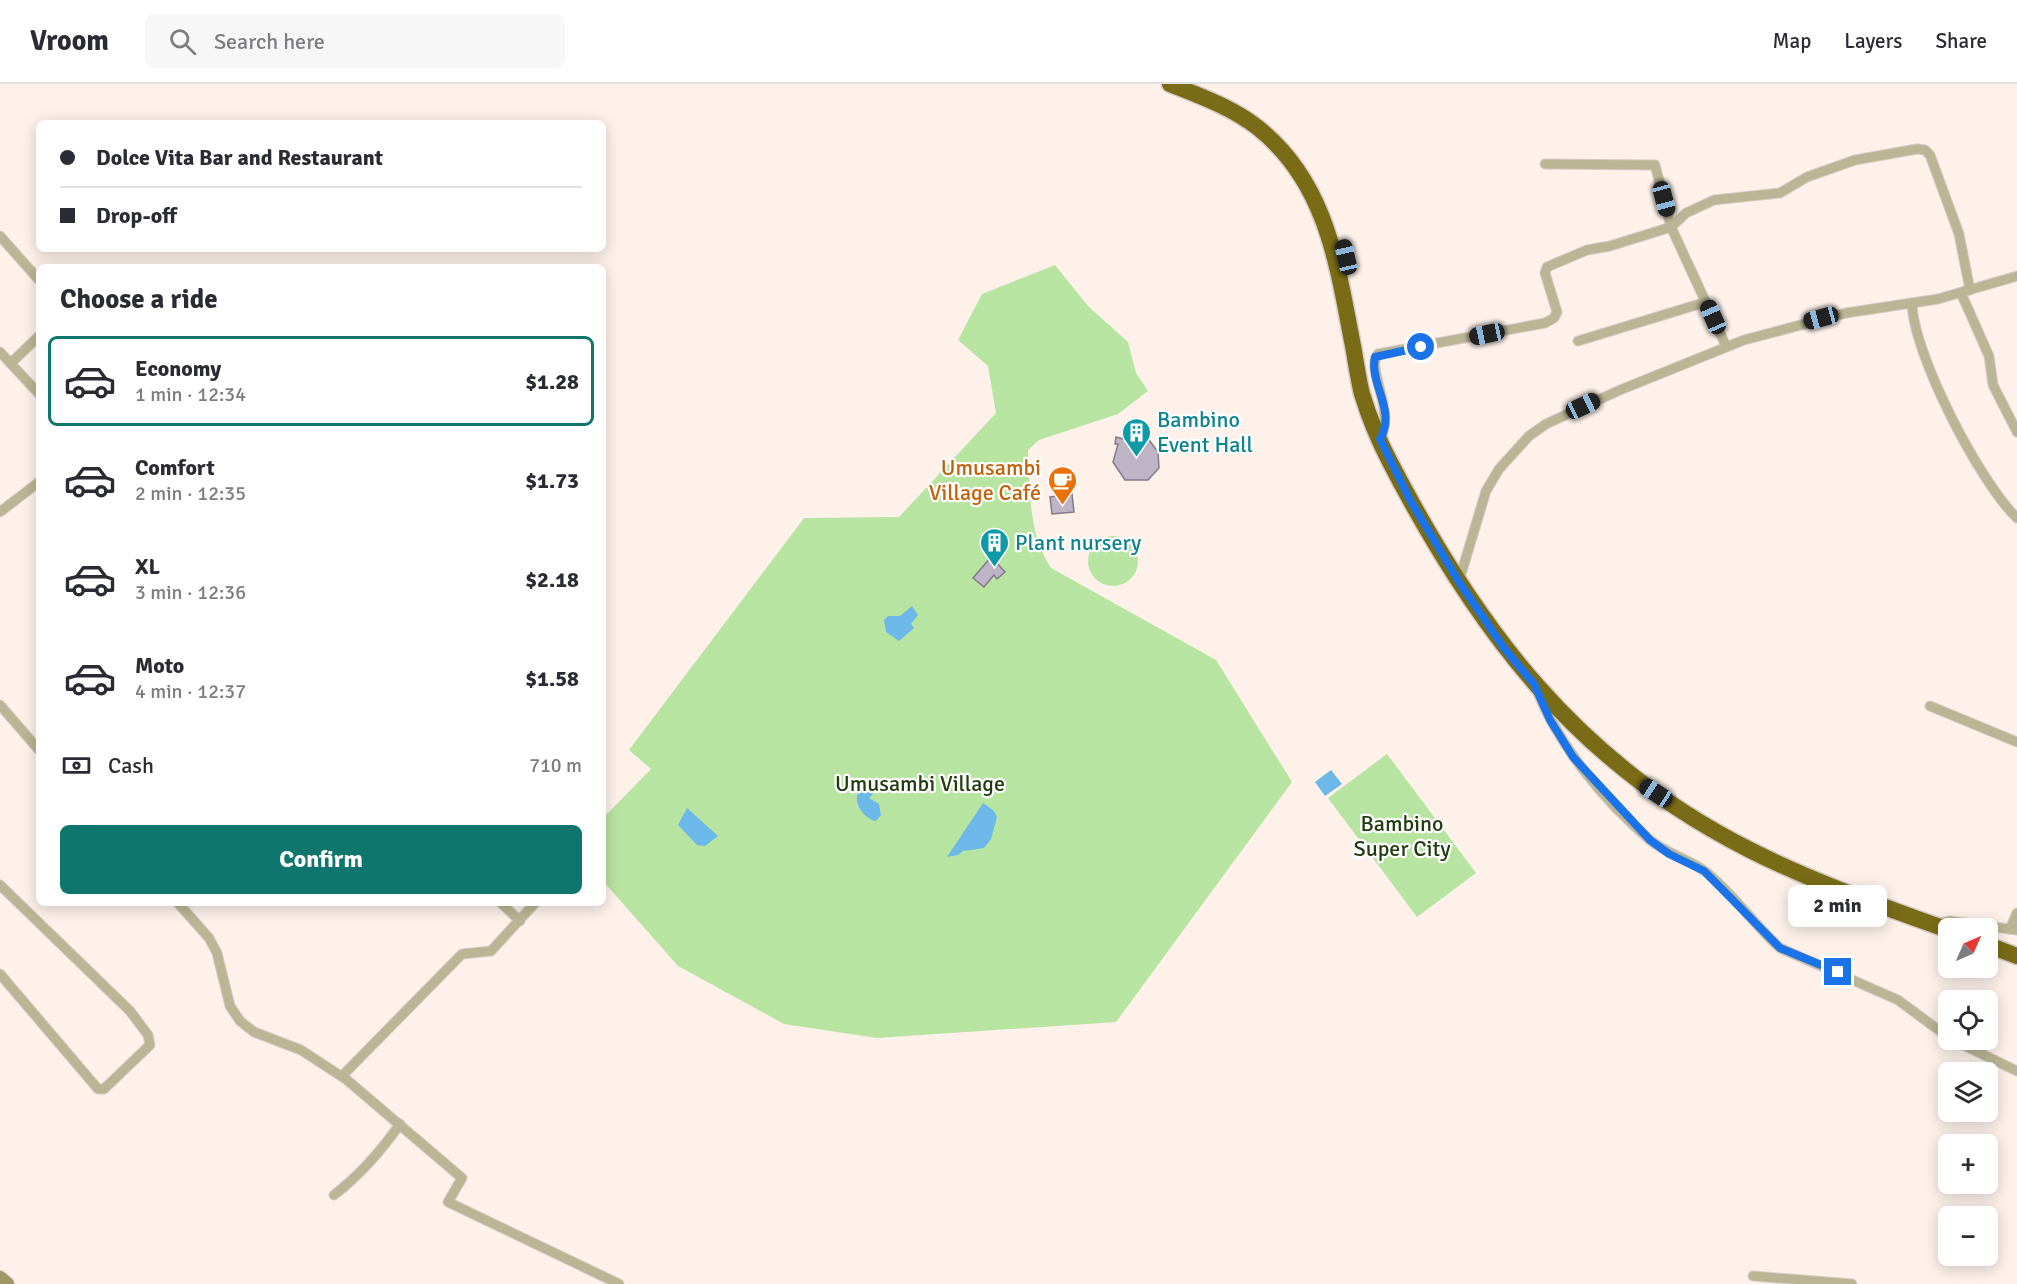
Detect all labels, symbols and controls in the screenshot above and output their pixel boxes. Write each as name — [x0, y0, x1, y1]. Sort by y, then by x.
search box — [145, 14, 565, 68]
text: Vroom — [30, 24, 109, 58]
icon: search — [166, 25, 199, 58]
text: Search here — [214, 28, 325, 55]
text: Map — [1773, 28, 1811, 54]
text: Layers — [1844, 28, 1902, 54]
text: Share — [1935, 28, 1987, 54]
text: Dolce Vita Bar and Restaurant — [96, 144, 383, 171]
car — [1651, 179, 1677, 219]
text: Drop-off — [96, 202, 177, 229]
car — [1333, 237, 1359, 277]
text: Choose a ride — [60, 283, 218, 316]
car — [1697, 297, 1729, 337]
car — [1801, 305, 1841, 331]
car — [1468, 321, 1506, 347]
route start — [1407, 333, 1434, 360]
icon: car — [63, 354, 117, 408]
text: Economy — [135, 355, 221, 382]
text: $1.28 — [525, 368, 579, 395]
text: 1 min · 12:34 — [135, 382, 246, 407]
car — [1563, 390, 1603, 422]
place label: Bambino Event Hall — [1157, 406, 1253, 458]
building icon: Bambino Event Hall — [1120, 416, 1152, 458]
icon: car — [63, 453, 117, 507]
text: Comfort — [135, 454, 215, 481]
place label: Umusambi Village Café — [929, 454, 1041, 506]
cafe icon: Umusambi Village Café — [1046, 464, 1078, 506]
text: $1.73 — [525, 467, 579, 494]
text: 2 min · 12:35 — [135, 481, 246, 506]
building icon: Plant nursery — [978, 526, 1010, 568]
place label: Plant nursery — [1015, 529, 1142, 556]
icon: car — [63, 552, 117, 606]
text: XL — [135, 553, 160, 580]
text: $2.18 — [525, 566, 579, 593]
text: 3 min · 12:36 — [135, 580, 246, 605]
icon: car — [63, 651, 117, 705]
text: Moto — [135, 652, 184, 679]
text: $1.58 — [525, 665, 579, 692]
text: 4 min · 12:37 — [135, 679, 246, 704]
icon: cash — [60, 749, 93, 782]
text: Cash — [108, 752, 154, 779]
text: 710 m — [529, 753, 582, 778]
park label: Umusambi Village — [835, 770, 1005, 797]
car — [1636, 776, 1676, 810]
park label: Bambino Super City — [1353, 810, 1451, 862]
button: Confirm — [60, 825, 582, 894]
callout: 2 min — [1788, 885, 1888, 927]
text: 2 min — [1813, 893, 1862, 918]
north arrow — [1938, 918, 1998, 978]
map controls — [1938, 918, 1998, 1266]
route end — [1824, 958, 1851, 985]
button: locate — [1938, 990, 1998, 1050]
button: layers — [1938, 1062, 1998, 1122]
button: + — [1938, 1134, 1998, 1194]
button: − — [1938, 1206, 1998, 1266]

